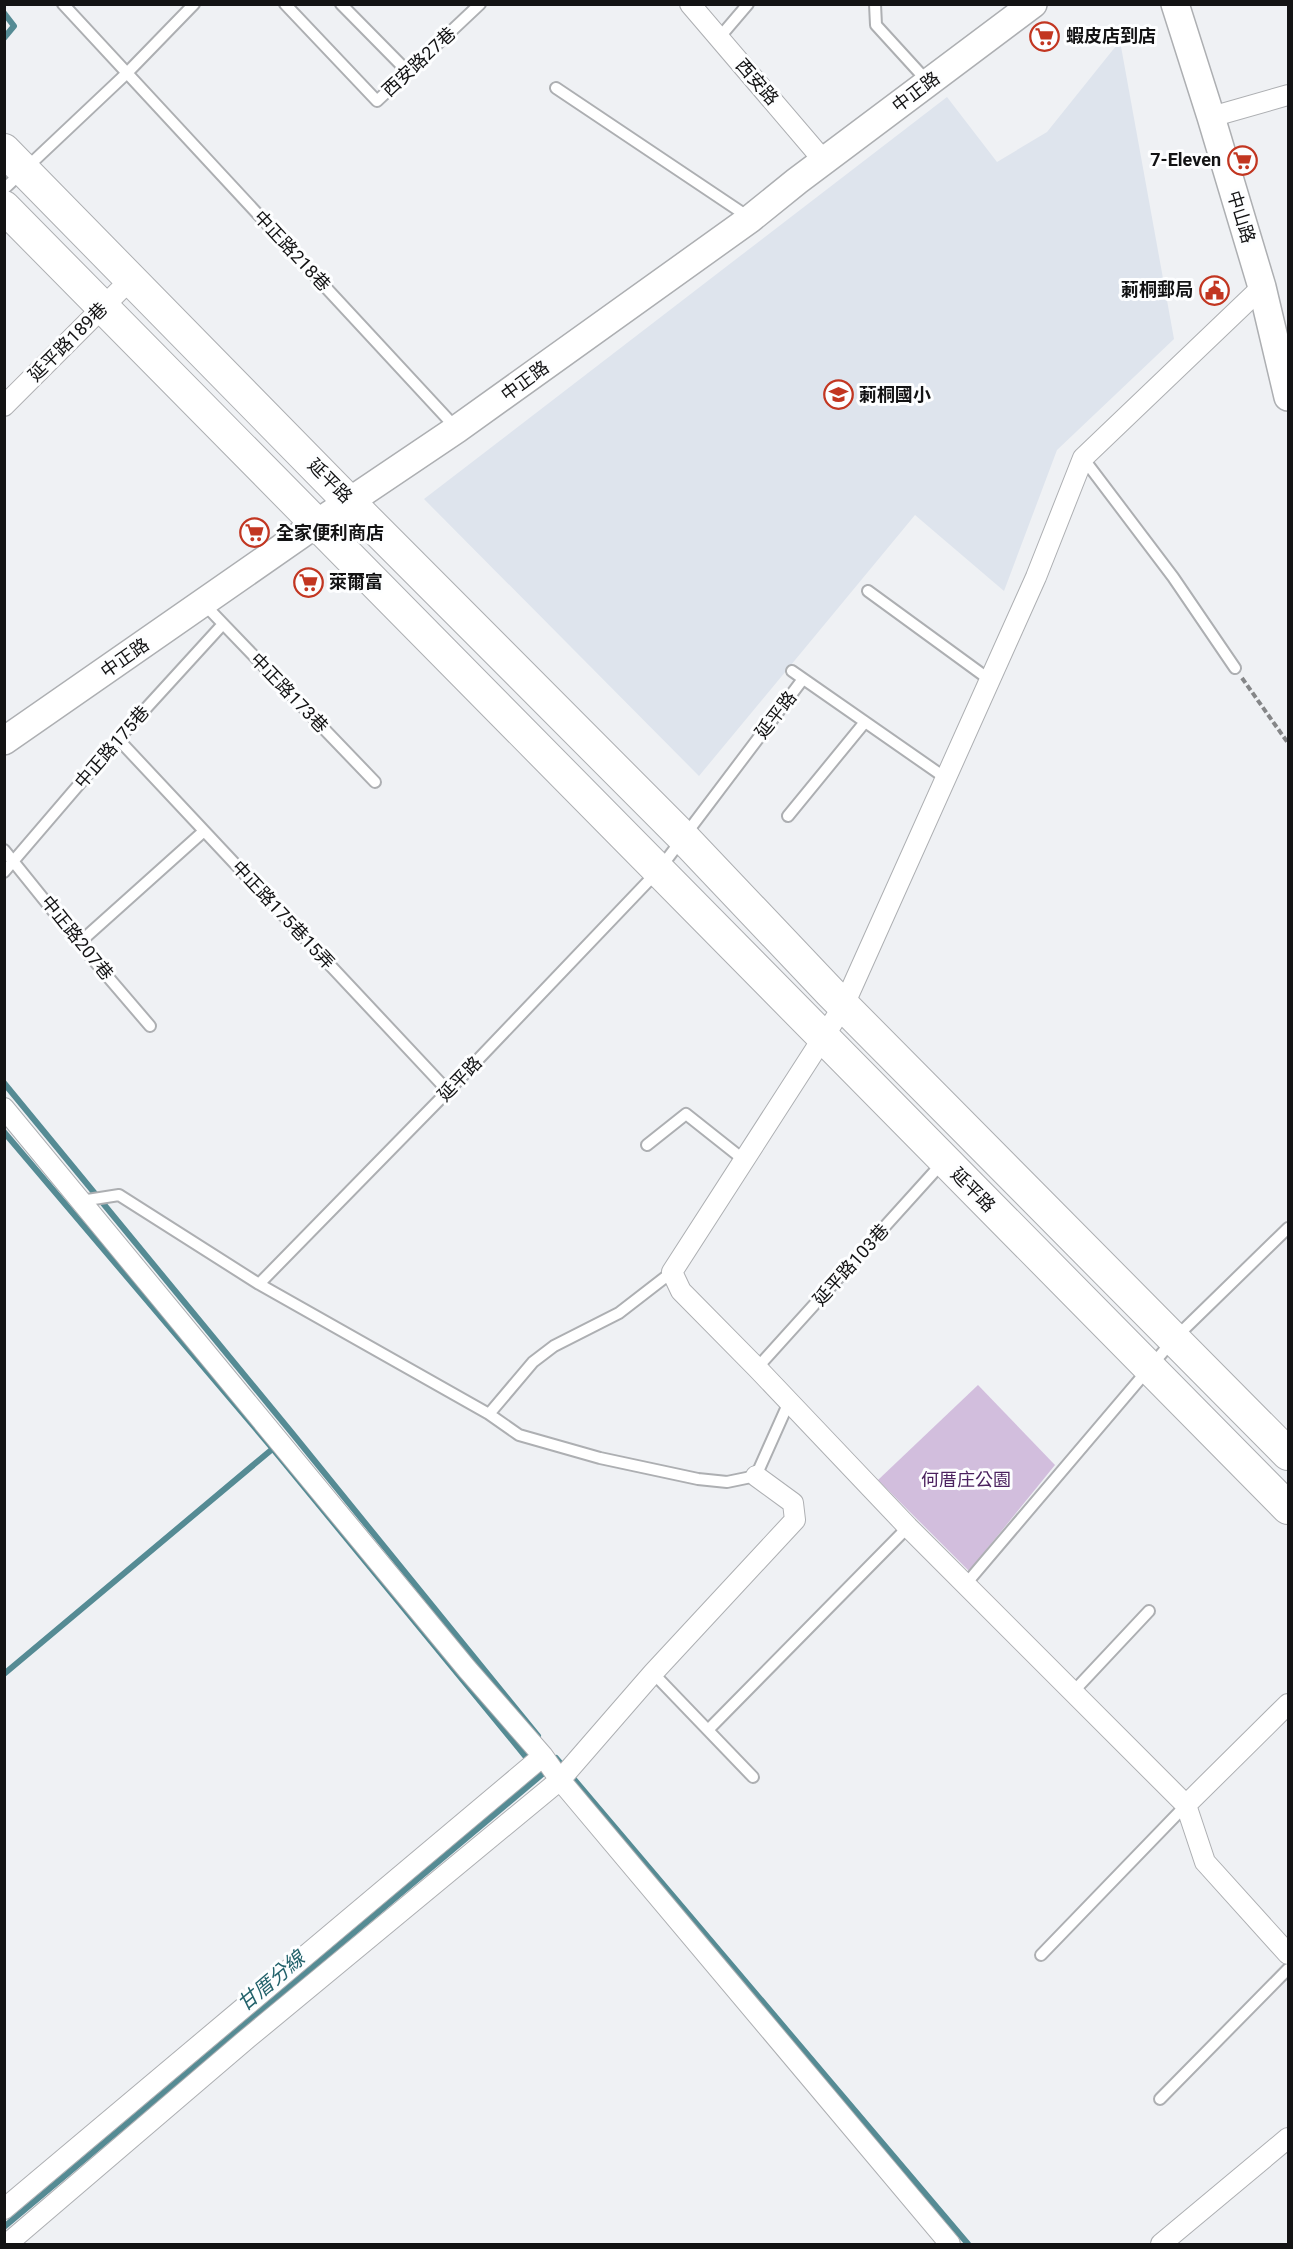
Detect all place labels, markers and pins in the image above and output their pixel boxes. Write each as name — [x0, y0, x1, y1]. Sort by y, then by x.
supermarket icon: 蝦皮店到店 — [1029, 20, 1061, 52]
place label: 蝦皮店到店 — [1066, 25, 1156, 46]
supermarket icon: 7-Eleven — [1226, 144, 1258, 176]
place label: 7-Eleven — [1150, 149, 1221, 170]
public building icon: 莿桐郵局 — [1198, 274, 1230, 306]
place label: 莿桐郵局 — [1121, 279, 1193, 300]
school or university icon: 莿桐國小 — [822, 379, 854, 411]
place label: 莿桐國小 — [859, 384, 931, 405]
supermarket icon: 全家便利商店 — [239, 517, 271, 549]
place label: 全家便利商店 — [276, 522, 384, 543]
supermarket icon: 萊爾富 — [292, 566, 324, 598]
place label: 萊爾富 — [329, 571, 383, 592]

